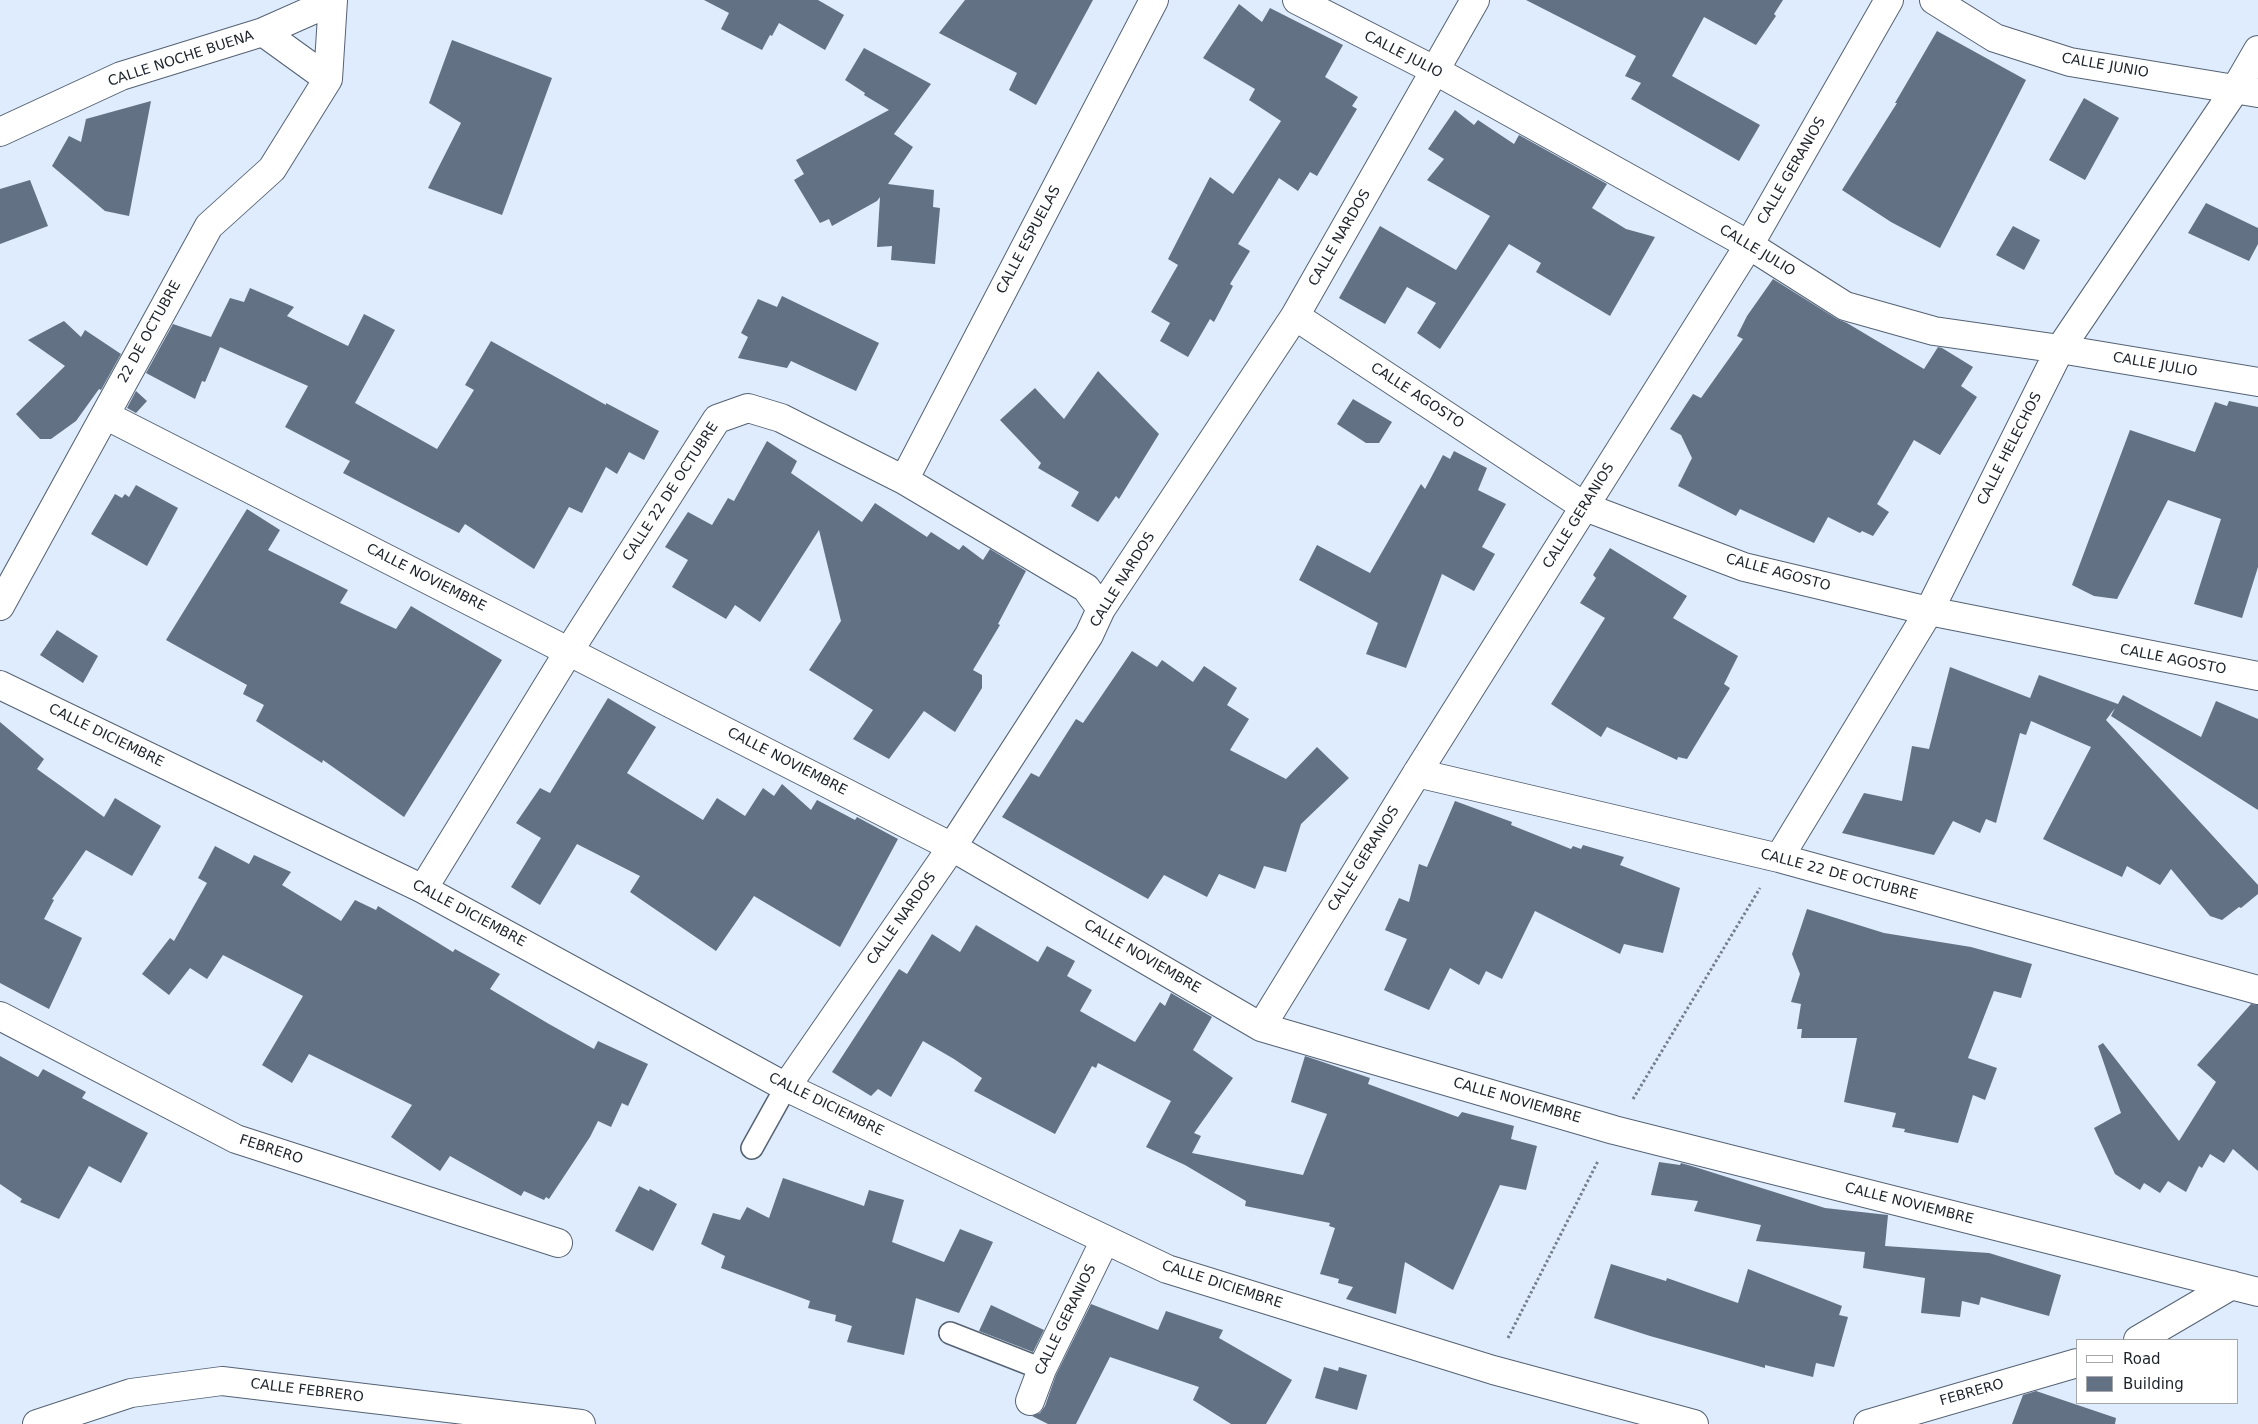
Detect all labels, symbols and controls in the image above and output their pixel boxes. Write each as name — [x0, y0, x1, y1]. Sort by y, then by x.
street label: CALLE NOCHE BUENA — [106, 28, 256, 90]
street label: CALLE JULIO — [1361, 28, 1445, 82]
street label: CALLE JUNIO — [2060, 50, 2150, 82]
street label: CALLE GERANIOS — [1754, 114, 1830, 228]
street label: CALLE ESPUELAS — [993, 183, 1065, 297]
street label: CALLE NARDOS — [1306, 187, 1374, 289]
street label: CALLE JULIO — [1716, 222, 1798, 280]
street label: 22 DE OCTUBRE — [115, 278, 185, 386]
street label: CALLE JULIO — [2111, 349, 2199, 381]
street label: CALLE AGOSTO — [1367, 360, 1467, 432]
street label: CALLE HELECHOS — [1974, 390, 2046, 508]
street label: CALLE 22 DE OCTUBRE — [620, 419, 722, 565]
street label: CALLE GERANIOS — [1540, 460, 1618, 572]
street label: CALLE NARDOS — [1087, 529, 1159, 631]
street label: CALLE NOVIEMBRE — [363, 540, 489, 616]
street label: CALLE AGOSTO — [1724, 551, 1832, 595]
street label: CALLE AGOSTO — [2118, 641, 2228, 679]
street label: CALLE DICIEMBRE — [46, 701, 166, 771]
street label: CALLE NOVIEMBRE — [724, 724, 850, 800]
street label: CALLE GERANIOS — [1325, 803, 1403, 915]
street label: CALLE 22 DE OCTUBRE — [1758, 846, 1920, 904]
street label: CALLE NARDOS — [864, 870, 940, 968]
street label: CALLE DICIEMBRE — [409, 877, 529, 951]
street label: CALLE NOVIEMBRE — [1081, 917, 1203, 997]
street label: CALLE DICIEMBRE — [766, 1070, 886, 1140]
street label: CALLE NOVIEMBRE — [1451, 1075, 1583, 1127]
street label: FEBRERO — [237, 1132, 305, 1168]
street label: CALLE NOVIEMBRE — [1843, 1180, 1975, 1228]
street label: CALLE DICIEMBRE — [1159, 1258, 1285, 1312]
street label: CALLE GERANIOS — [1032, 1262, 1100, 1378]
legend — [2076, 1339, 2238, 1404]
text: Road — [2123, 1350, 2161, 1368]
text: Building — [2123, 1375, 2184, 1393]
street label: CALLE FEBRERO — [249, 1376, 365, 1406]
street label: FEBRERO — [1938, 1376, 2006, 1410]

